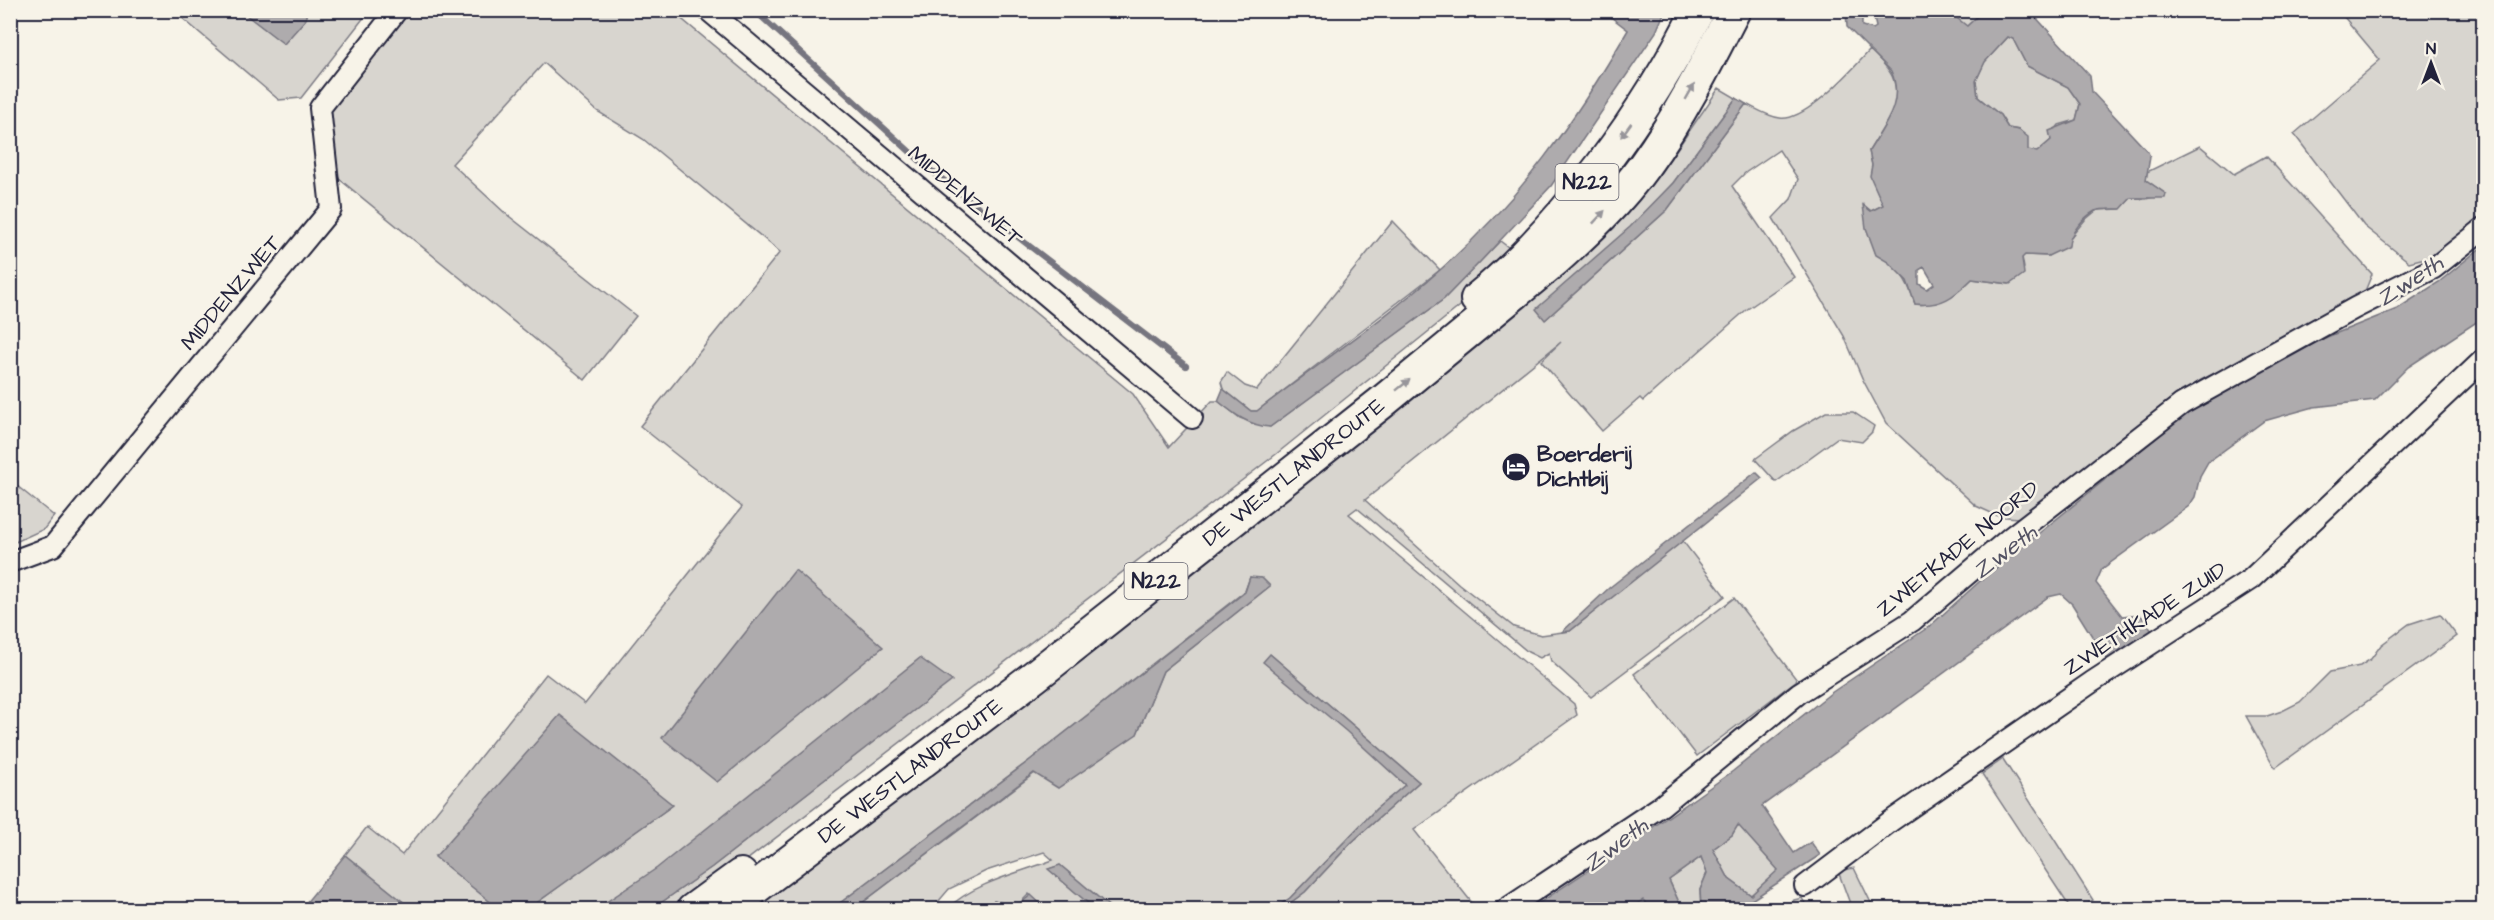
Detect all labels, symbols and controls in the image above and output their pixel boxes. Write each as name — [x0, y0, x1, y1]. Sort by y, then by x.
north arrow — [2401, 33, 2461, 93]
text: N — [2426, 38, 2436, 60]
one-way arrow — [1684, 84, 1695, 100]
one-way arrow — [1620, 121, 1632, 137]
street label: MIDDENZWET — [901, 139, 1029, 254]
road number: N222 — [1556, 164, 1618, 200]
one-way arrow — [1592, 209, 1606, 224]
street label: MIDDENZWET — [174, 229, 289, 357]
water label: Zweth — [2370, 246, 2451, 315]
one-way arrow — [1396, 380, 1411, 392]
street label: DE WESTLANDROUTE — [1196, 390, 1391, 554]
place label: Boerderij Dichtbij — [1537, 439, 1633, 495]
hotel icon: Boerderij Dichtbij — [1500, 451, 1532, 483]
street label: ZWETKADE NOORD — [1870, 474, 2046, 624]
water label: Zweth — [1966, 516, 2045, 587]
street label: ZWETHKADE ZUID — [2057, 555, 2233, 683]
road number: N222 — [1124, 563, 1188, 599]
street label: DE WESTLANDROUTE — [811, 690, 1009, 851]
water label: Zweth — [1577, 809, 1656, 880]

